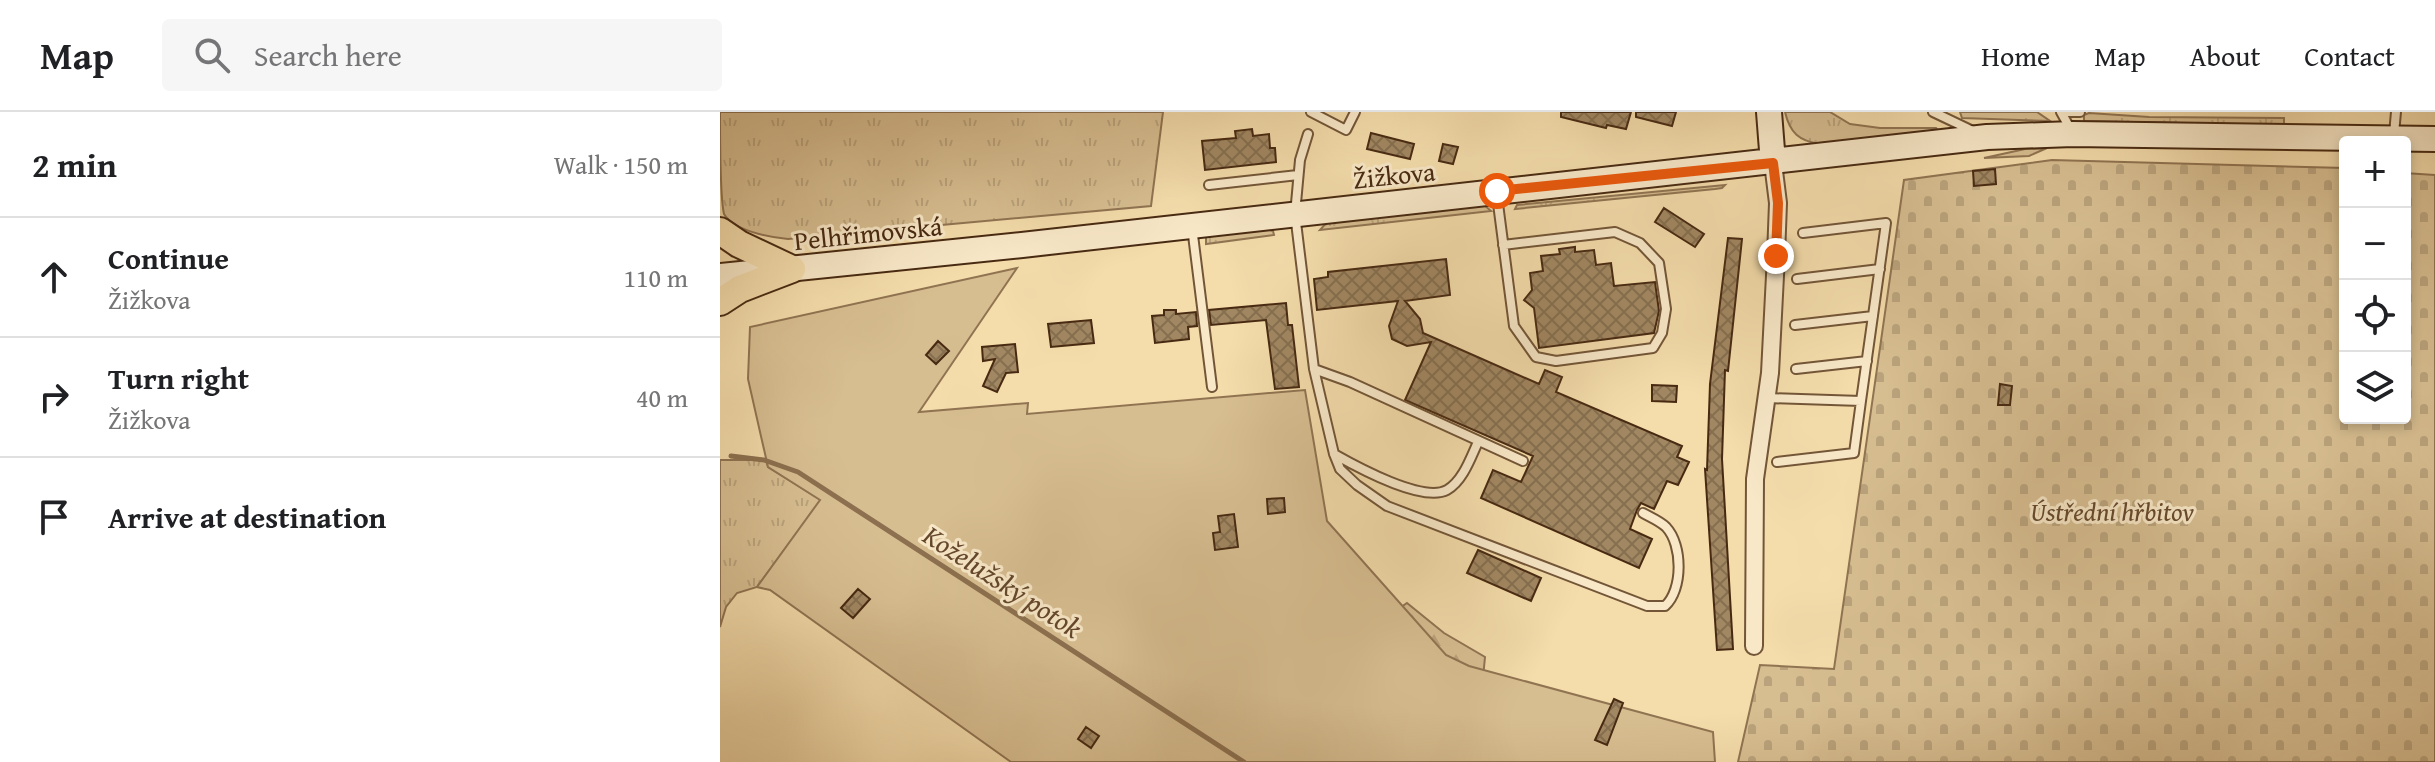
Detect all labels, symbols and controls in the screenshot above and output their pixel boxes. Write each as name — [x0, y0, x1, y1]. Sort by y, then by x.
search box — [162, 19, 722, 91]
text: Map — [40, 27, 114, 83]
icon: search — [190, 33, 234, 77]
text: Search here — [254, 33, 402, 77]
text: Home — [1981, 35, 2050, 76]
text: Map — [2094, 35, 2146, 76]
text: About — [2190, 35, 2260, 76]
text: Contact — [2304, 35, 2395, 76]
map controls — [2339, 136, 2411, 424]
button: + — [2339, 136, 2411, 208]
text: 2 min — [32, 140, 117, 189]
text: Walk · 150 m — [554, 145, 688, 184]
street label: Žižkova — [1351, 151, 1438, 199]
route start — [1479, 173, 1515, 209]
street label: Pelhřimovská — [792, 206, 945, 260]
button: − — [2339, 208, 2411, 280]
text: Continue — [108, 236, 229, 280]
route end — [1758, 238, 1794, 274]
icon: ahead — [32, 255, 76, 299]
text: 110 m — [623, 258, 688, 297]
text: Žižkova — [108, 280, 191, 319]
button: locate — [2339, 280, 2411, 352]
button: layers — [2339, 352, 2411, 424]
text: Turn right — [108, 356, 249, 400]
icon: right — [32, 375, 76, 419]
text: 40 m — [636, 378, 688, 417]
text: Žižkova — [108, 400, 191, 439]
park label: Ústřední hřbitov — [2030, 492, 2194, 531]
icon: arrive — [32, 495, 76, 539]
text: Arrive at destination — [108, 495, 386, 539]
water label: Koželužský potok — [915, 514, 1091, 648]

